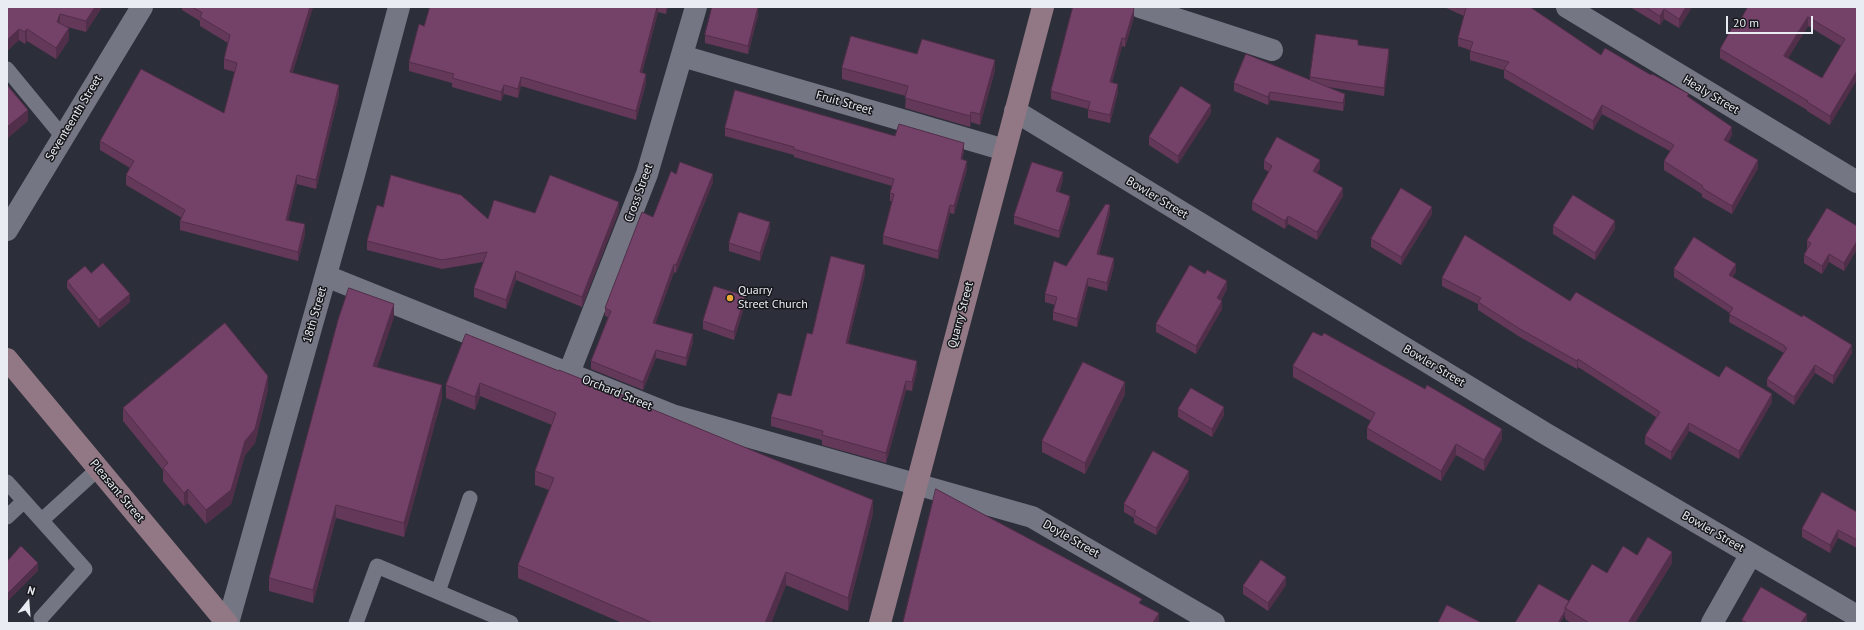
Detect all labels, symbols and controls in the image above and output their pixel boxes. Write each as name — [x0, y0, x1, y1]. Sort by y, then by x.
scale bar — [1728, 8, 1815, 34]
text: 20 m — [1733, 15, 1759, 30]
street label: Seventeenth Street — [43, 72, 105, 164]
street label: Healy Street — [1680, 73, 1742, 117]
street label: Fruit Street — [814, 88, 874, 118]
street label: Cross Street — [622, 162, 656, 224]
street label: Bowler Street — [1123, 174, 1191, 222]
street label: Quarry Street — [945, 280, 977, 350]
place label: Quarry Street Church — [738, 284, 808, 312]
street label: 18th Street — [300, 285, 330, 345]
marker: Quarry Street Church — [725, 293, 735, 303]
street label: Bowler Street — [1400, 342, 1468, 390]
street label: Orchard Street — [580, 372, 654, 414]
street label: Pleasant Street — [86, 457, 148, 525]
street label: Bowler Street — [1679, 508, 1747, 556]
street label: Doyle Street — [1040, 517, 1102, 561]
north arrow — [8, 582, 48, 622]
text: N — [26, 583, 37, 598]

